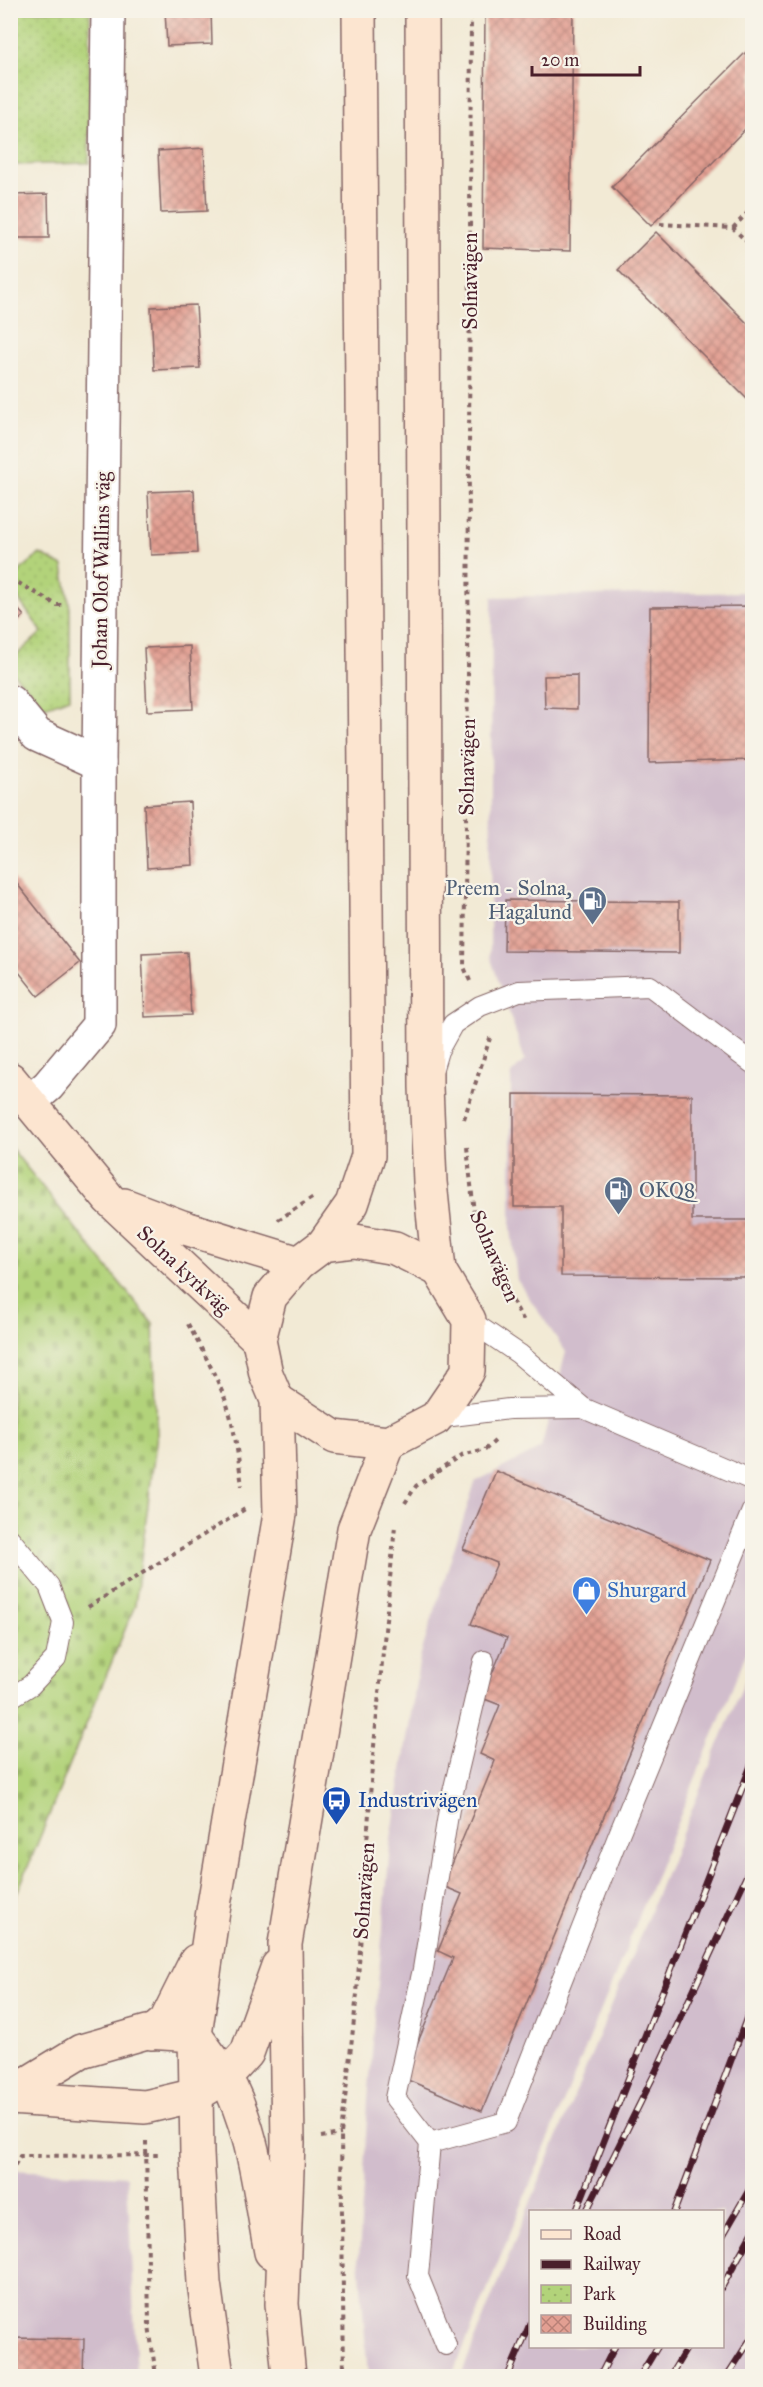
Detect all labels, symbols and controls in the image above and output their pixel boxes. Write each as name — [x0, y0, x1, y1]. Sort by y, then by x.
scale bar — [532, 39, 640, 77]
text: 20 m — [541, 49, 579, 71]
street label: Solnavägen — [457, 232, 483, 330]
street label: Johan Olof Wallins väg — [86, 471, 116, 670]
street label: Solnavägen — [453, 718, 481, 816]
place label: Preem - Solna, Hagalund — [445, 875, 572, 925]
fuel station icon: Preem - Solna, Hagalund — [577, 884, 609, 926]
fuel station icon: OKQ8 — [602, 1174, 634, 1216]
place label: OKQ8 — [639, 1177, 699, 1203]
street label: Solnavägen — [464, 1206, 526, 1306]
street label: Solna kyrkväg — [132, 1220, 237, 1320]
shop icon: Shurgard — [570, 1574, 602, 1616]
place label: Shurgard — [607, 1577, 687, 1603]
bus stop icon: Industrivägen — [321, 1784, 353, 1826]
place label: Industrivägen — [358, 1787, 477, 1813]
street label: Solnavägen — [348, 1842, 380, 1940]
legend — [529, 2210, 724, 2348]
text: Road — [583, 2223, 621, 2245]
text: Railway — [583, 2253, 641, 2275]
text: Park — [583, 2283, 616, 2305]
text: Building — [583, 2313, 647, 2336]

